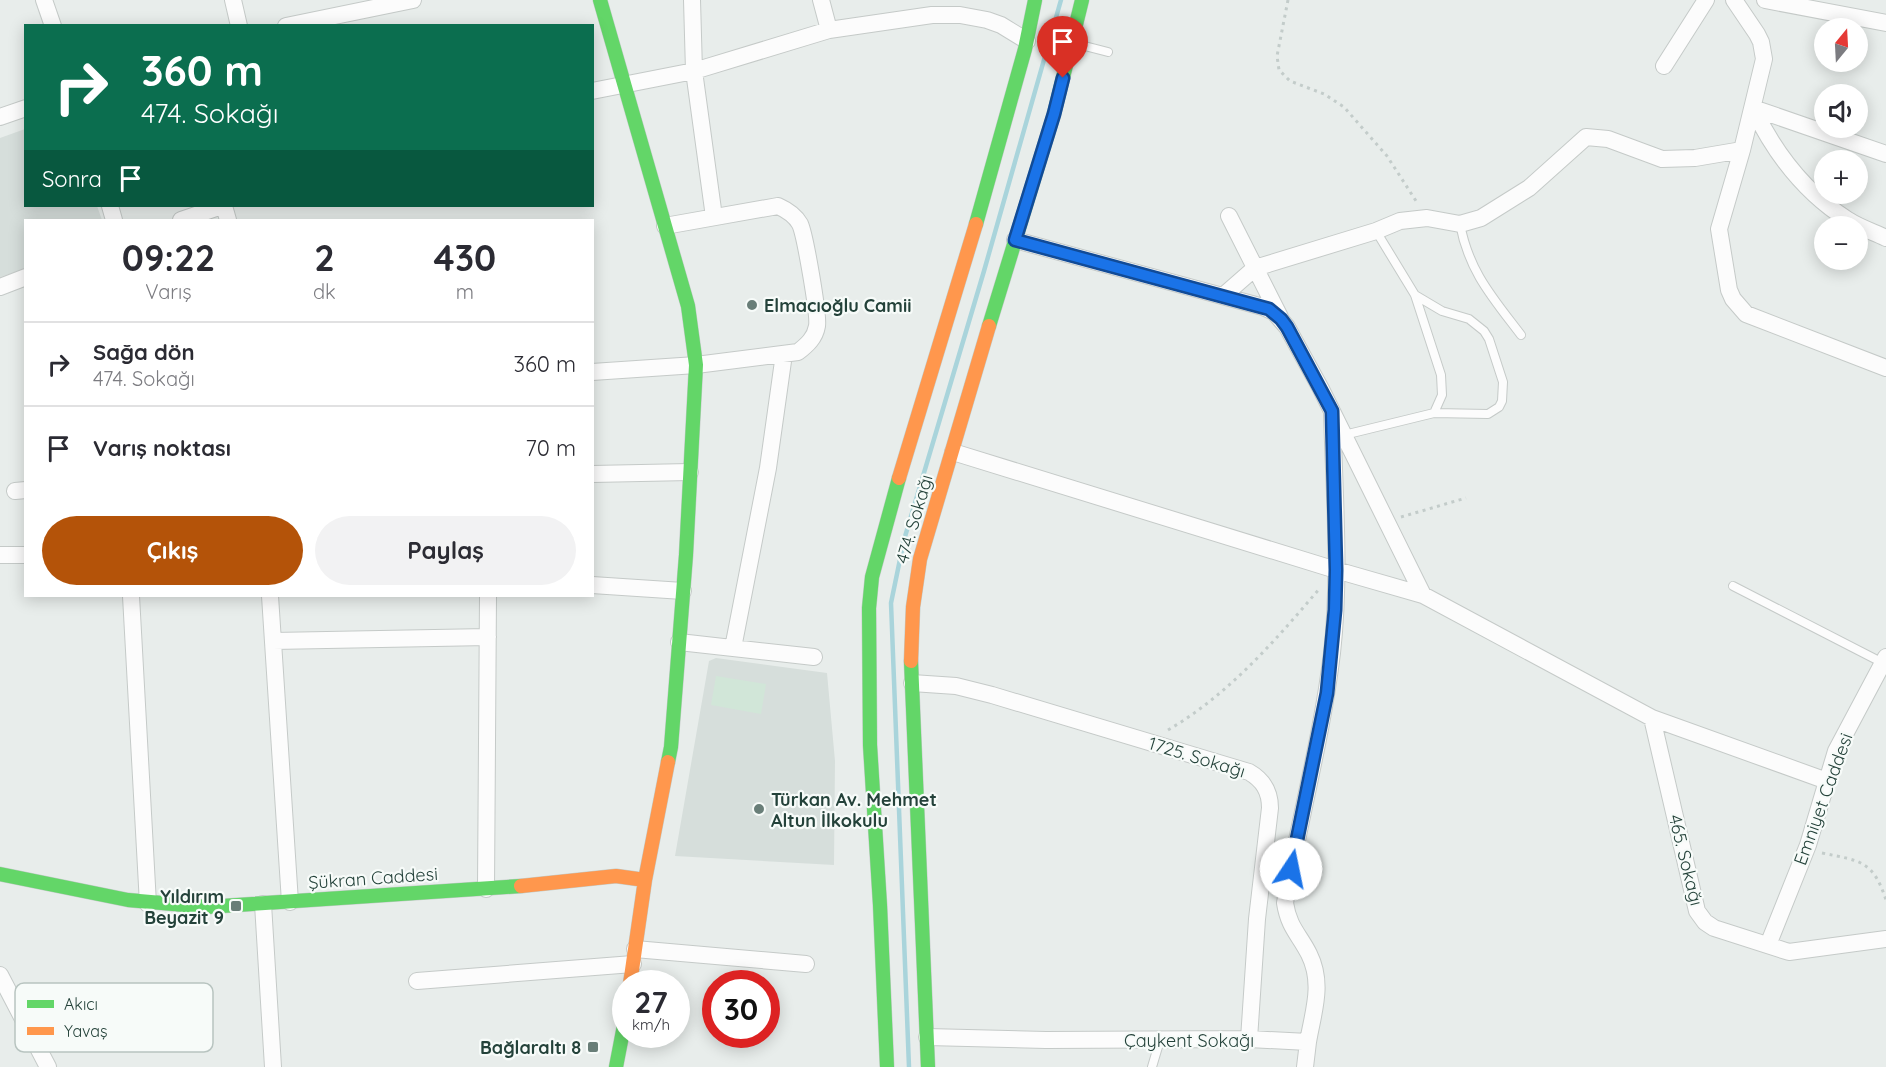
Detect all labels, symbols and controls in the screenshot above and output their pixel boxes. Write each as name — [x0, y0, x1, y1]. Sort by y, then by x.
pin — [1037, 16, 1088, 78]
north arrow — [1814, 18, 1868, 72]
map controls — [1814, 18, 1868, 270]
icon: arrive — [1046, 25, 1079, 58]
text: 360 m — [141, 44, 263, 97]
icon: right — [42, 48, 120, 126]
button: sound — [1814, 84, 1868, 138]
text: 474. Sokağı — [141, 96, 278, 130]
button: + — [1814, 150, 1868, 204]
icon: arrive — [114, 162, 147, 195]
text: Sonra — [42, 165, 102, 193]
button: − — [1814, 216, 1868, 270]
text: 09:22 — [122, 235, 215, 280]
text: 2 — [314, 235, 335, 280]
text: 430 — [434, 235, 496, 280]
text: Varış — [145, 279, 192, 304]
text: dk — [313, 279, 336, 304]
text: m — [456, 279, 474, 304]
place label: Elmacıoğlu Camii — [764, 294, 911, 317]
marker: Elmacıoğlu Camii — [745, 298, 759, 312]
text: Sağa dön — [93, 338, 195, 366]
icon: right — [42, 348, 75, 381]
text: 360 m — [513, 350, 576, 378]
text: 474. Sokağı — [93, 366, 195, 391]
icon: arrive — [42, 432, 75, 465]
text: Varış noktası — [93, 434, 231, 462]
text: 70 m — [526, 434, 576, 462]
street label: 474. Sokağı — [890, 472, 938, 566]
button: Çıkış — [42, 516, 303, 585]
button: Paylaş — [315, 516, 576, 585]
street label: Emniyet Caddesi — [1788, 730, 1858, 868]
street label: 1725. Sokağı — [1146, 731, 1248, 783]
place label: Türkan Av. Mehmet Altun İlkokulu — [771, 788, 937, 832]
marker: Türkan Av. Mehmet Altun İlkokulu — [752, 802, 766, 816]
street label: 465. Sokağı — [1664, 812, 1708, 908]
position arrow — [1259, 837, 1323, 901]
street label: Şükran Caddesi — [307, 862, 439, 894]
place label: Yıldırım Beyazit 9 — [144, 885, 224, 929]
marker: Yıldırım Beyazit 9 — [229, 899, 243, 913]
speed limit sign: 30 — [702, 970, 780, 1048]
legend — [15, 983, 213, 1052]
text: 27 — [634, 983, 668, 1021]
text: Akıcı — [64, 994, 98, 1014]
text: km/h — [632, 1015, 670, 1034]
text: Yavaş — [64, 1021, 108, 1041]
street label: Çaykent Sokağı — [1124, 1029, 1254, 1052]
place label: Bağlaraltı 8 — [480, 1036, 581, 1059]
marker: Bağlaraltı 8 — [586, 1040, 600, 1054]

